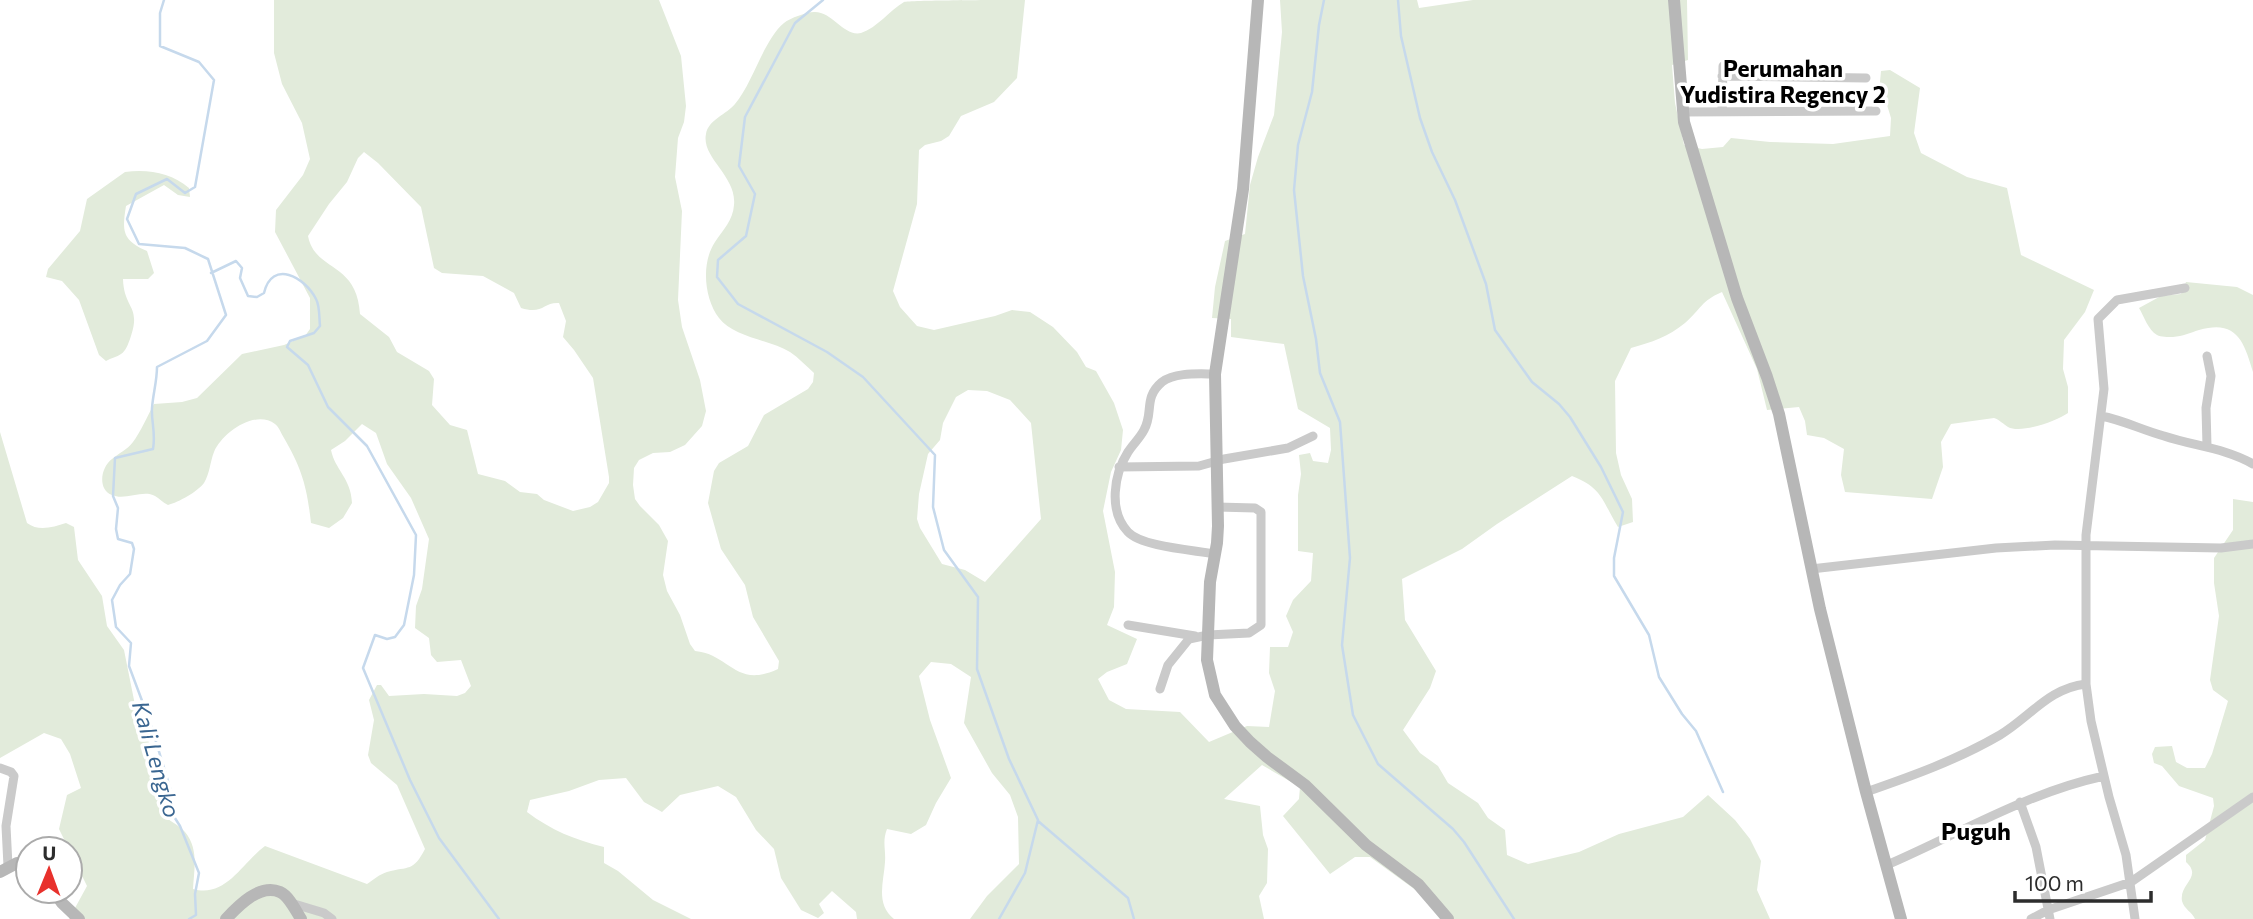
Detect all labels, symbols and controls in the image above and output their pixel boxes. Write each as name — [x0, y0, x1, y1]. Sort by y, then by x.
district label: Perumahan Yudistira Regency 2 — [1680, 54, 1886, 108]
water label: Kali Lengko — [127, 697, 187, 821]
district label: Puguh — [1941, 816, 2011, 845]
north arrow — [14, 835, 84, 905]
text: U — [42, 841, 56, 864]
scale bar — [2015, 860, 2152, 904]
text: 100 m — [2025, 870, 2084, 895]

